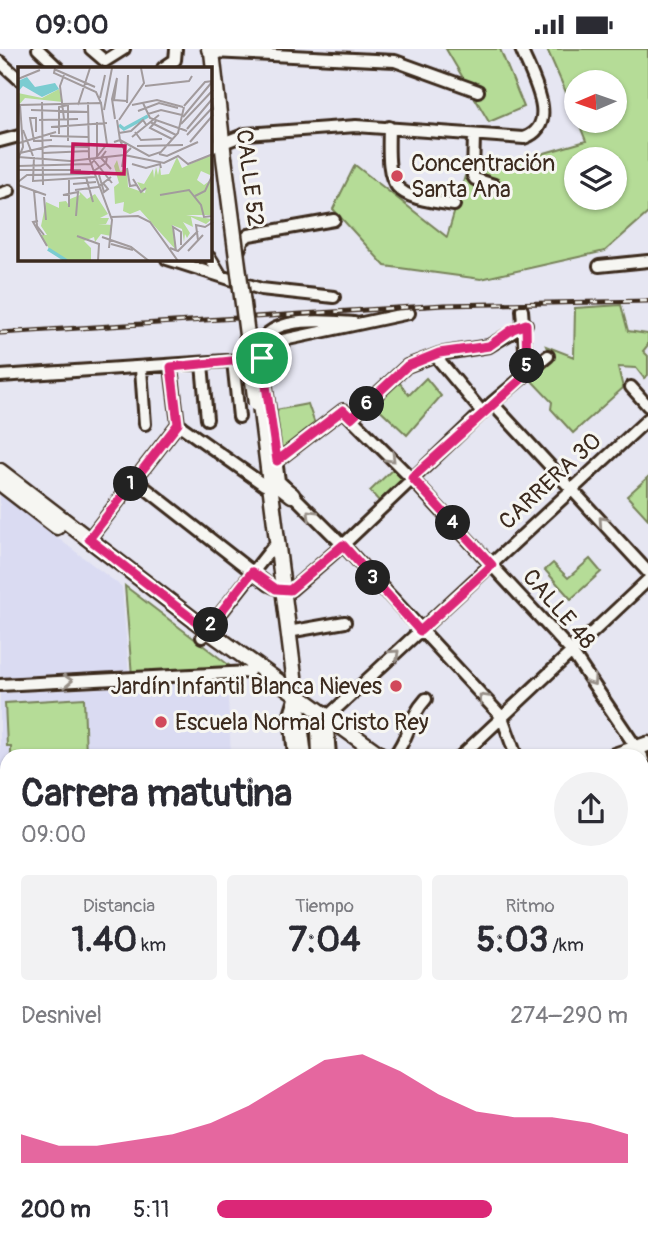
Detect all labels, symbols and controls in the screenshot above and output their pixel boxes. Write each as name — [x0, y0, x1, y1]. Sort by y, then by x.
text: 09:00 — [35, 9, 109, 41]
inset map — [18, 67, 212, 261]
north arrow — [564, 70, 626, 133]
map controls — [564, 70, 627, 210]
street label: CALLE 52 — [230, 128, 270, 228]
button: layers — [564, 147, 627, 210]
place label: Concentración Santa Ana — [411, 149, 555, 204]
marker: Concentración Santa Ana — [389, 168, 405, 184]
pin — [232, 328, 292, 388]
icon: arrive — [243, 339, 281, 377]
pin: 5 — [510, 349, 544, 383]
text: 5 — [521, 353, 532, 377]
pin: 6 — [350, 387, 384, 421]
text: 6 — [361, 391, 372, 415]
street label: CARRERA 30 — [493, 426, 607, 536]
one-way arrow — [383, 449, 396, 462]
pin: 1 — [114, 467, 148, 501]
text: 1 — [127, 471, 134, 495]
pin: 4 — [435, 505, 470, 540]
one-way arrow — [307, 509, 320, 522]
text: 4 — [447, 510, 458, 534]
one-way arrow — [599, 516, 611, 529]
pin: 3 — [356, 561, 390, 595]
street label: CALLE 48 — [516, 563, 602, 655]
text: 3 — [367, 565, 378, 589]
pin: 2 — [194, 607, 228, 643]
text: 2 — [205, 612, 216, 636]
one-way arrow — [387, 650, 400, 662]
place label: Jardín Infantil Blanca Nieves — [110, 672, 382, 701]
one-way arrow — [584, 673, 596, 686]
one-way arrow — [63, 674, 74, 689]
marker: Jardín Infantil Blanca Nieves — [388, 678, 404, 694]
one-way arrow — [479, 693, 492, 706]
place label: Escuela Normal Cristo Rey — [175, 708, 429, 737]
marker: Escuela Normal Cristo Rey — [153, 714, 169, 730]
text: Carrera matutina — [21, 770, 292, 818]
button: share — [554, 772, 628, 846]
text: 09:00 — [21, 820, 86, 849]
text: Distancia — [83, 894, 155, 918]
text: Tiempo — [295, 894, 354, 918]
text: Ritmo — [506, 894, 555, 918]
text: 1.40 — [72, 918, 137, 962]
text: 7:04 — [288, 918, 361, 962]
text: 5:03 — [476, 918, 548, 962]
text: km — [137, 933, 166, 957]
text: /km — [548, 933, 584, 957]
text: Desnivel — [21, 1001, 102, 1030]
text: 274–290 m — [510, 1001, 628, 1030]
text: 200 m — [21, 1195, 91, 1224]
text: 5:11 — [133, 1195, 170, 1224]

